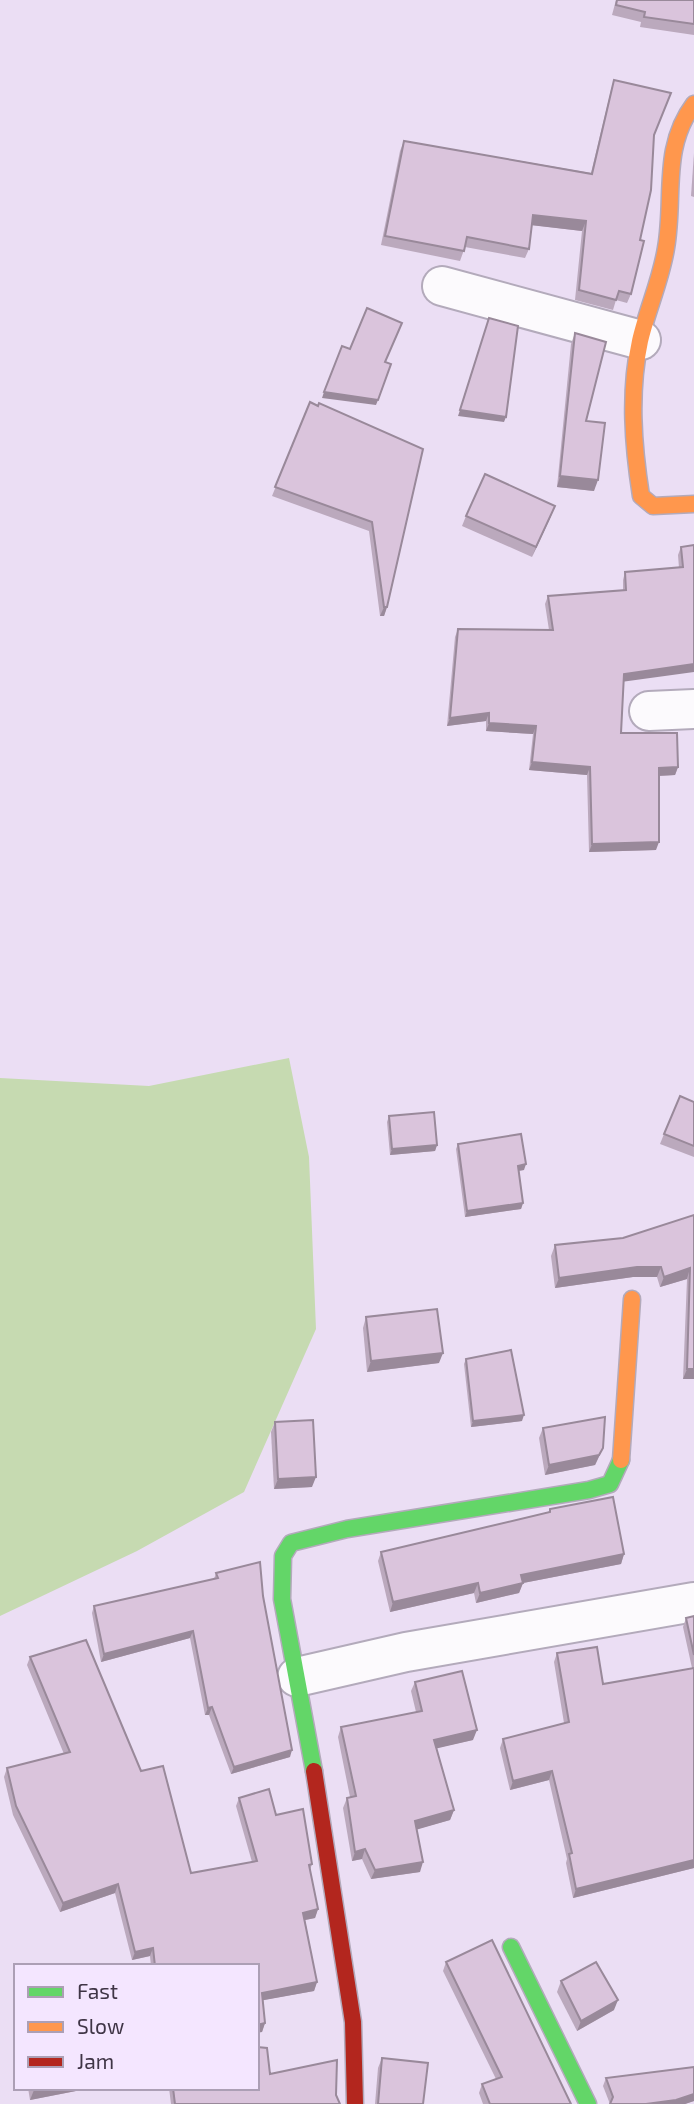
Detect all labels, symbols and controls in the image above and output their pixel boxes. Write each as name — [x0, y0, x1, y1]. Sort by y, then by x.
legend — [14, 1964, 259, 2090]
text: Fast — [77, 1978, 118, 2003]
text: Slow — [77, 2013, 124, 2038]
text: Jam — [77, 2048, 114, 2073]

